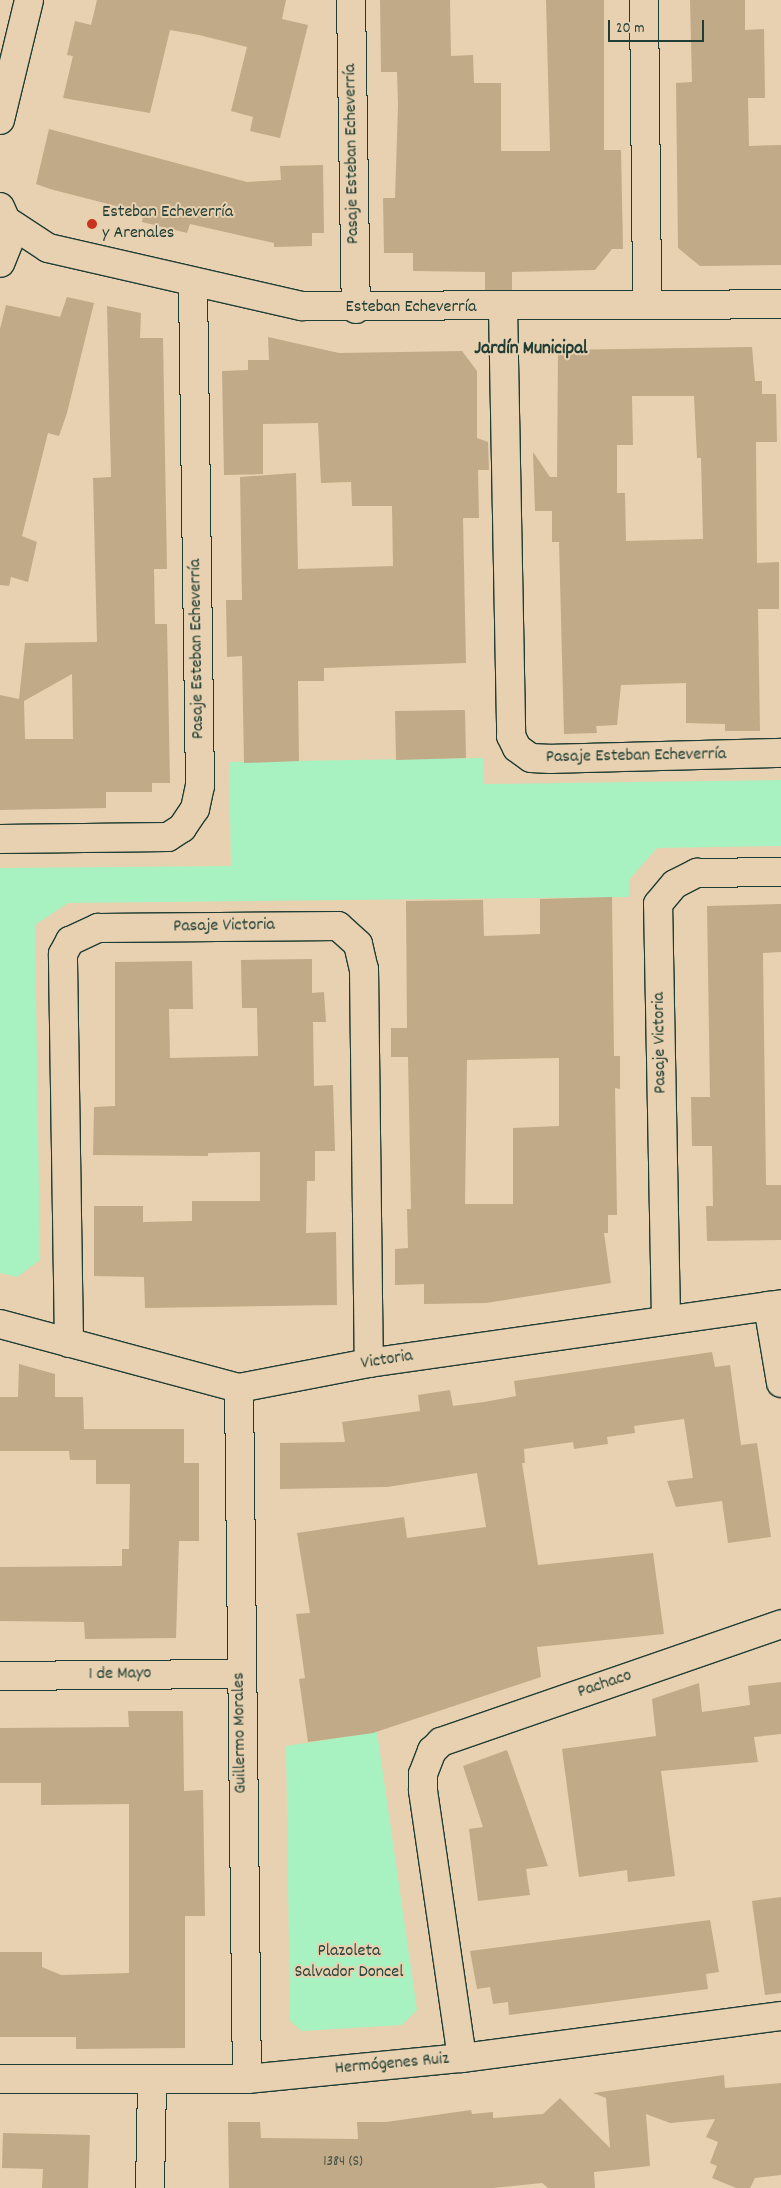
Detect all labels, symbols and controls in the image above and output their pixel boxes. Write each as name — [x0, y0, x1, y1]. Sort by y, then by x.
scale bar — [611, 10, 707, 42]
text: 20 m — [616, 18, 644, 40]
street label: Pasaje Esteban Echeverría — [341, 64, 365, 244]
place label: Esteban Echeverría y Arenales — [102, 203, 233, 245]
marker: Esteban Echeverría y Arenales — [86, 218, 98, 230]
street label: Esteban Echeverría — [345, 297, 477, 319]
district label: Jardín Municipal — [474, 339, 588, 361]
street label: Pasaje Esteban Echeverría — [186, 559, 210, 739]
street label: Pasaje Esteban Echeverría — [546, 745, 726, 769]
street label: Pasaje Victoria — [173, 915, 275, 939]
street label: Pasaje Victoria — [649, 992, 673, 1094]
street label: Victoria — [360, 1346, 414, 1376]
street label: 1 de Mayo — [88, 1664, 152, 1686]
street label: Pachaco — [575, 1666, 635, 1704]
street label: Guillermo Morales — [229, 1672, 253, 1794]
park label: Plazoleta Salvador Doncel — [295, 1942, 403, 1985]
street label: Hermógenes Ruiz — [334, 2049, 450, 2081]
house number: 1384 (S) — [323, 2154, 363, 2172]

